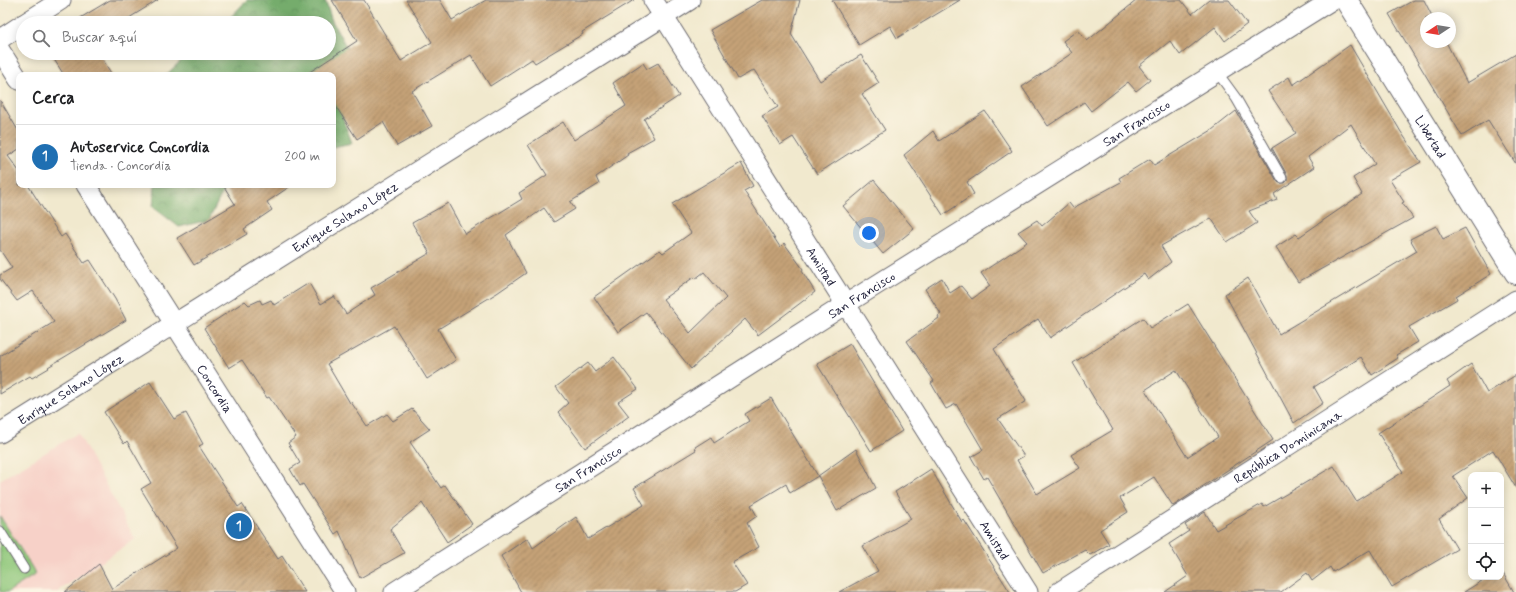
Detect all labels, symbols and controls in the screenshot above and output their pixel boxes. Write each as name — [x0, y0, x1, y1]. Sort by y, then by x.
north arrow — [1420, 12, 1456, 48]
search box — [16, 16, 336, 60]
icon: search — [30, 27, 52, 49]
text: Buscar aquí — [62, 28, 137, 48]
text: Cerca — [32, 87, 75, 109]
street label: San Francisco — [1100, 96, 1174, 151]
street label: Libertad — [1410, 113, 1449, 162]
text: Autoservice Concordia — [70, 138, 210, 158]
text: 1 — [42, 148, 48, 165]
text: 200 m — [285, 148, 320, 165]
text: Tienda · Concordia — [70, 158, 171, 175]
street label: Enrique Solano López — [290, 178, 402, 257]
your location — [859, 223, 879, 243]
street label: Amistad — [802, 244, 839, 290]
street label: San Francisco — [825, 268, 899, 323]
street label: Enrique Solano López — [15, 351, 127, 430]
street label: Concordia — [192, 362, 236, 417]
street label: República Dominicana — [1231, 406, 1346, 488]
street label: San Francisco — [552, 442, 625, 497]
map controls — [1468, 472, 1504, 580]
button: + — [1468, 472, 1504, 508]
button: − — [1468, 508, 1504, 544]
pin: 1 — [226, 511, 252, 541]
street label: Amistad — [975, 518, 1012, 563]
button: locate — [1468, 544, 1504, 580]

